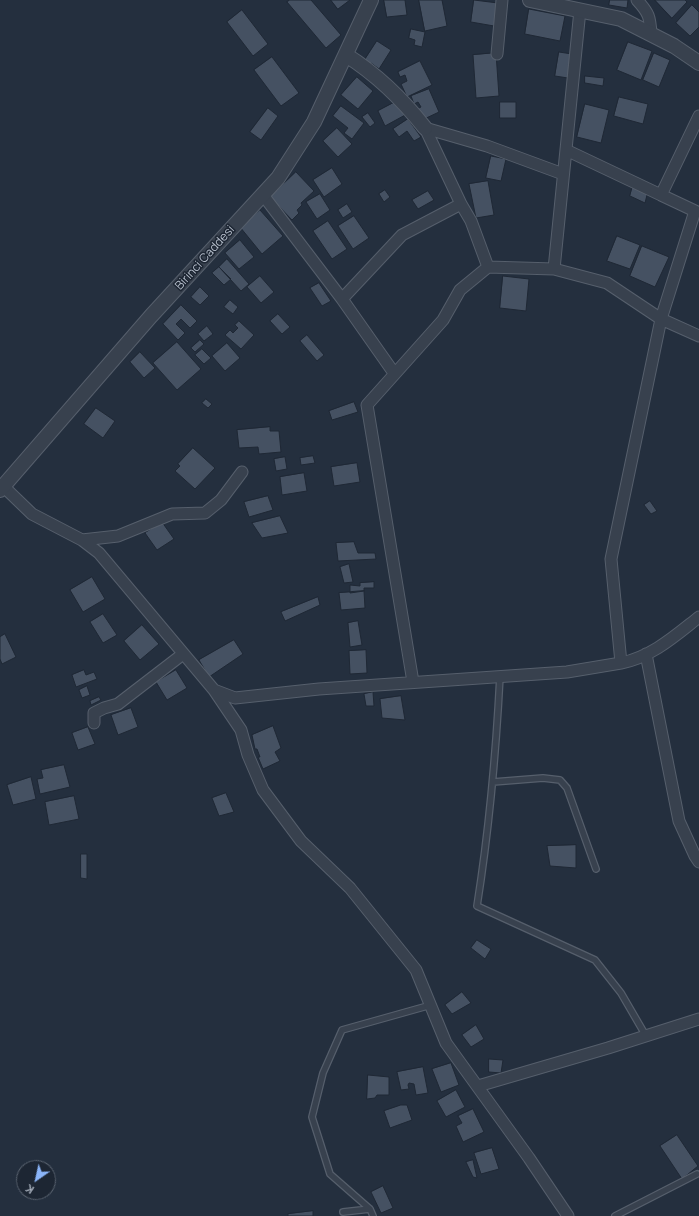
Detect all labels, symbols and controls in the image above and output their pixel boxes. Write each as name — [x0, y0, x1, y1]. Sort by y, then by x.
street label: Birinci Caddesi — [172, 223, 238, 293]
north arrow — [16, 1160, 56, 1200]
text: K — [22, 1181, 37, 1198]

